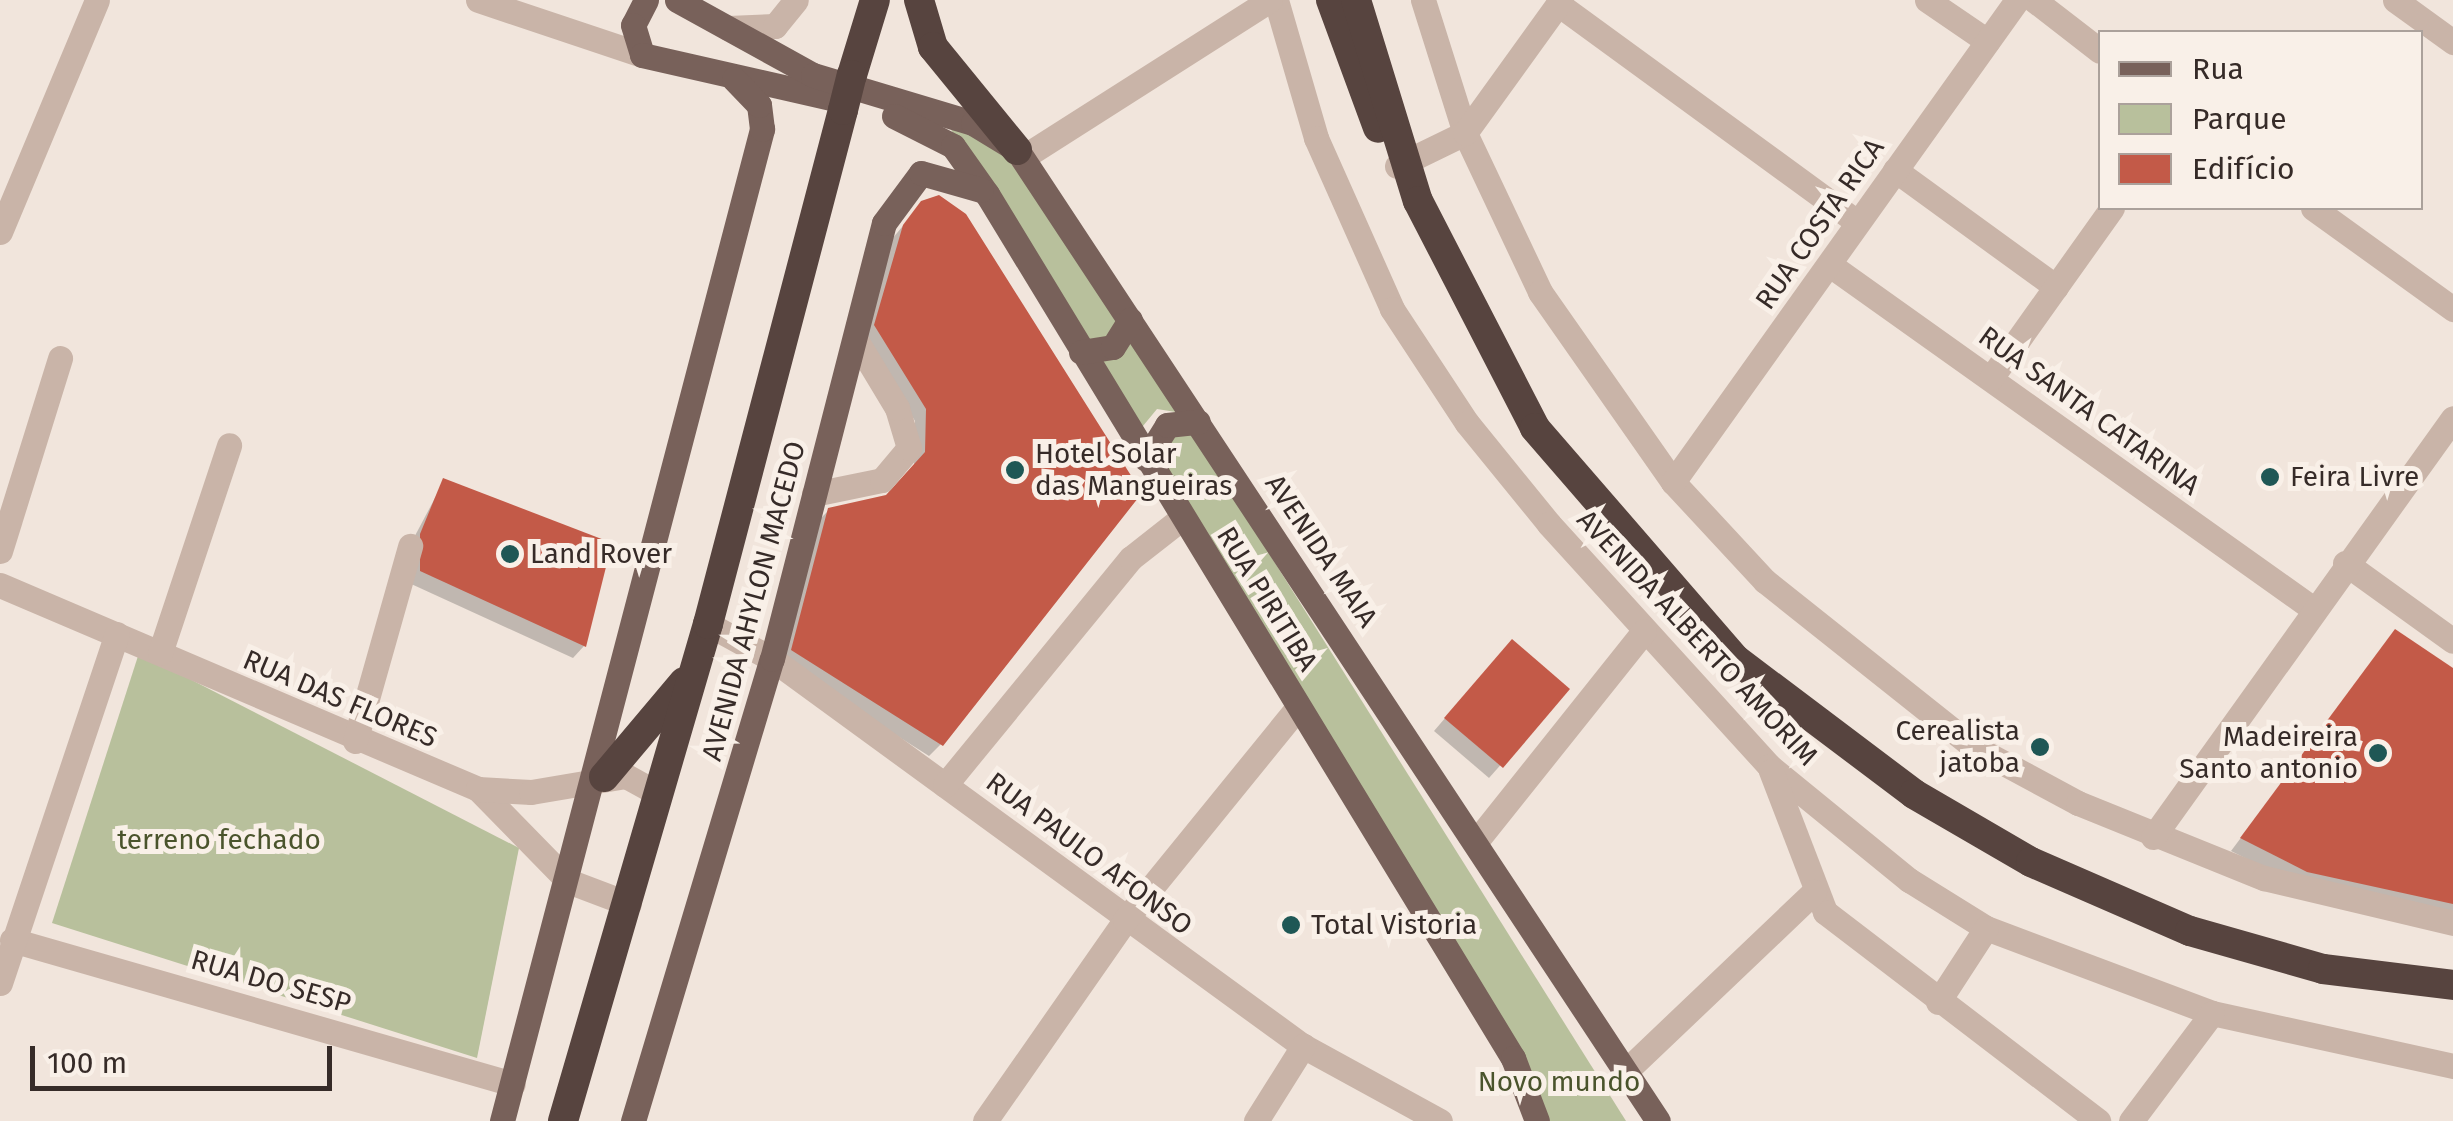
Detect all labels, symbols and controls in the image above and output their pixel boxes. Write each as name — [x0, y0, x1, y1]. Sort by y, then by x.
legend — [2098, 30, 2423, 210]
text: Rua — [2192, 51, 2244, 87]
text: Parque — [2192, 101, 2287, 137]
street label: RUA COSTA RICA — [1749, 132, 1891, 316]
text: Edifício — [2192, 151, 2294, 187]
street label: RUA SANTA CATARINA — [1972, 319, 2206, 503]
place label: Hotel Solar das Mangueiras — [1035, 437, 1232, 503]
street label: AVENIDA AHYLON MACEDO — [695, 438, 813, 764]
marker: Hotel Solar das Mangueiras — [1004, 459, 1026, 481]
place label: Feira Livre — [2290, 460, 2419, 494]
marker: Feira Livre — [2259, 466, 2281, 488]
street label: AVENIDA MAIA — [1258, 468, 1384, 634]
street label: AVENIDA ALBERTO AMORIM — [1570, 503, 1824, 773]
street label: RUA PIRITIBA — [1209, 521, 1325, 677]
place label: Land Rover — [530, 537, 672, 571]
marker: Land Rover — [499, 543, 521, 565]
street label: RUA DAS FLORES — [238, 643, 442, 755]
place label: Cerealista jatoba — [1895, 714, 2020, 780]
place label: Madeireira Santo antonio — [2179, 720, 2358, 786]
marker: Cerealista jatoba — [2029, 736, 2051, 758]
marker: Madeireira Santo antonio — [2367, 742, 2389, 764]
street label: RUA PAULO AFONSO — [979, 766, 1199, 942]
park label: terreno fechado — [117, 823, 321, 857]
place label: Total Vistoria — [1311, 908, 1477, 942]
marker: Total Vistoria — [1280, 914, 1302, 936]
street label: RUA DO SESP — [187, 943, 355, 1021]
scale bar — [35, 1026, 338, 1088]
text: 100 m — [47, 1045, 127, 1081]
park label: Novo mundo — [1478, 1065, 1640, 1099]

